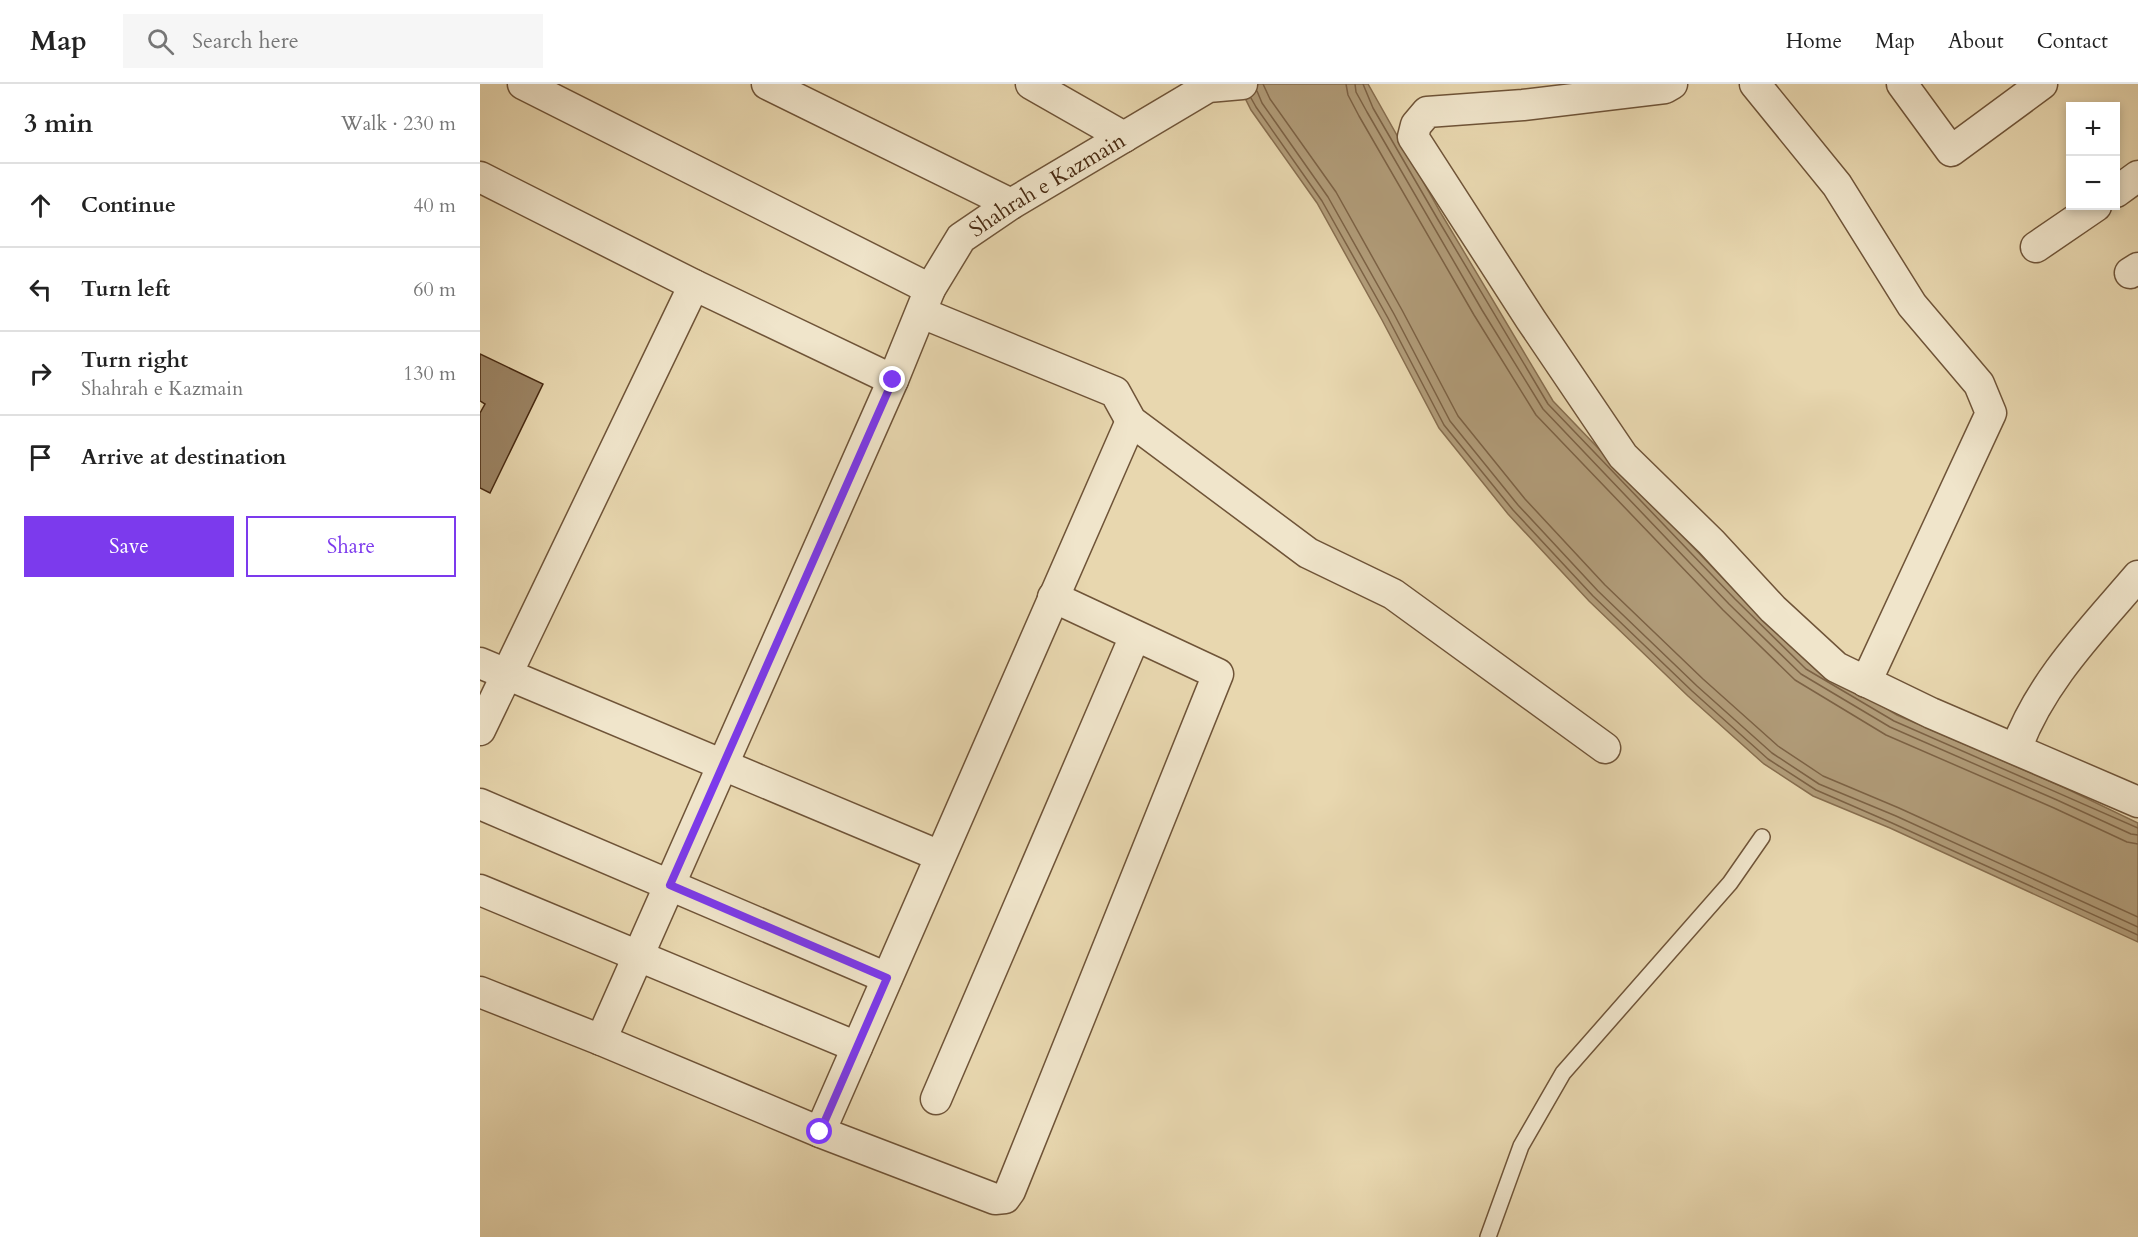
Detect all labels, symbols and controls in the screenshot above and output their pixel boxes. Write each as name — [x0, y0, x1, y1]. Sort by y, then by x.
search box — [123, 14, 543, 68]
text: Map — [30, 22, 87, 60]
icon: search — [144, 25, 177, 58]
text: Search here — [192, 26, 299, 56]
text: Home — [1786, 27, 1842, 56]
text: Map — [1875, 27, 1915, 56]
text: About — [1948, 27, 2004, 56]
text: Contact — [2037, 27, 2108, 56]
map controls — [2066, 102, 2120, 210]
button: + — [2066, 102, 2120, 156]
text: 3 min — [24, 106, 93, 141]
text: Walk · 230 m — [341, 110, 456, 137]
street label: Shahrah e Kazmain — [963, 125, 1132, 244]
button: − — [2066, 156, 2120, 210]
icon: ahead — [24, 189, 57, 222]
text: Continue — [81, 190, 176, 220]
text: 40 m — [413, 192, 456, 219]
icon: left — [24, 273, 57, 306]
text: Turn left — [81, 274, 170, 304]
text: 60 m — [413, 276, 456, 303]
text: Turn right — [81, 345, 188, 375]
icon: right — [24, 357, 57, 390]
text: 130 m — [403, 360, 456, 387]
route end — [879, 366, 905, 392]
text: Shahrah e Kazmain — [81, 375, 243, 402]
icon: arrive — [24, 441, 57, 474]
text: Arrive at destination — [81, 442, 286, 472]
button: Save — [24, 516, 234, 577]
button: Share — [246, 516, 456, 577]
route start — [806, 1118, 832, 1144]

